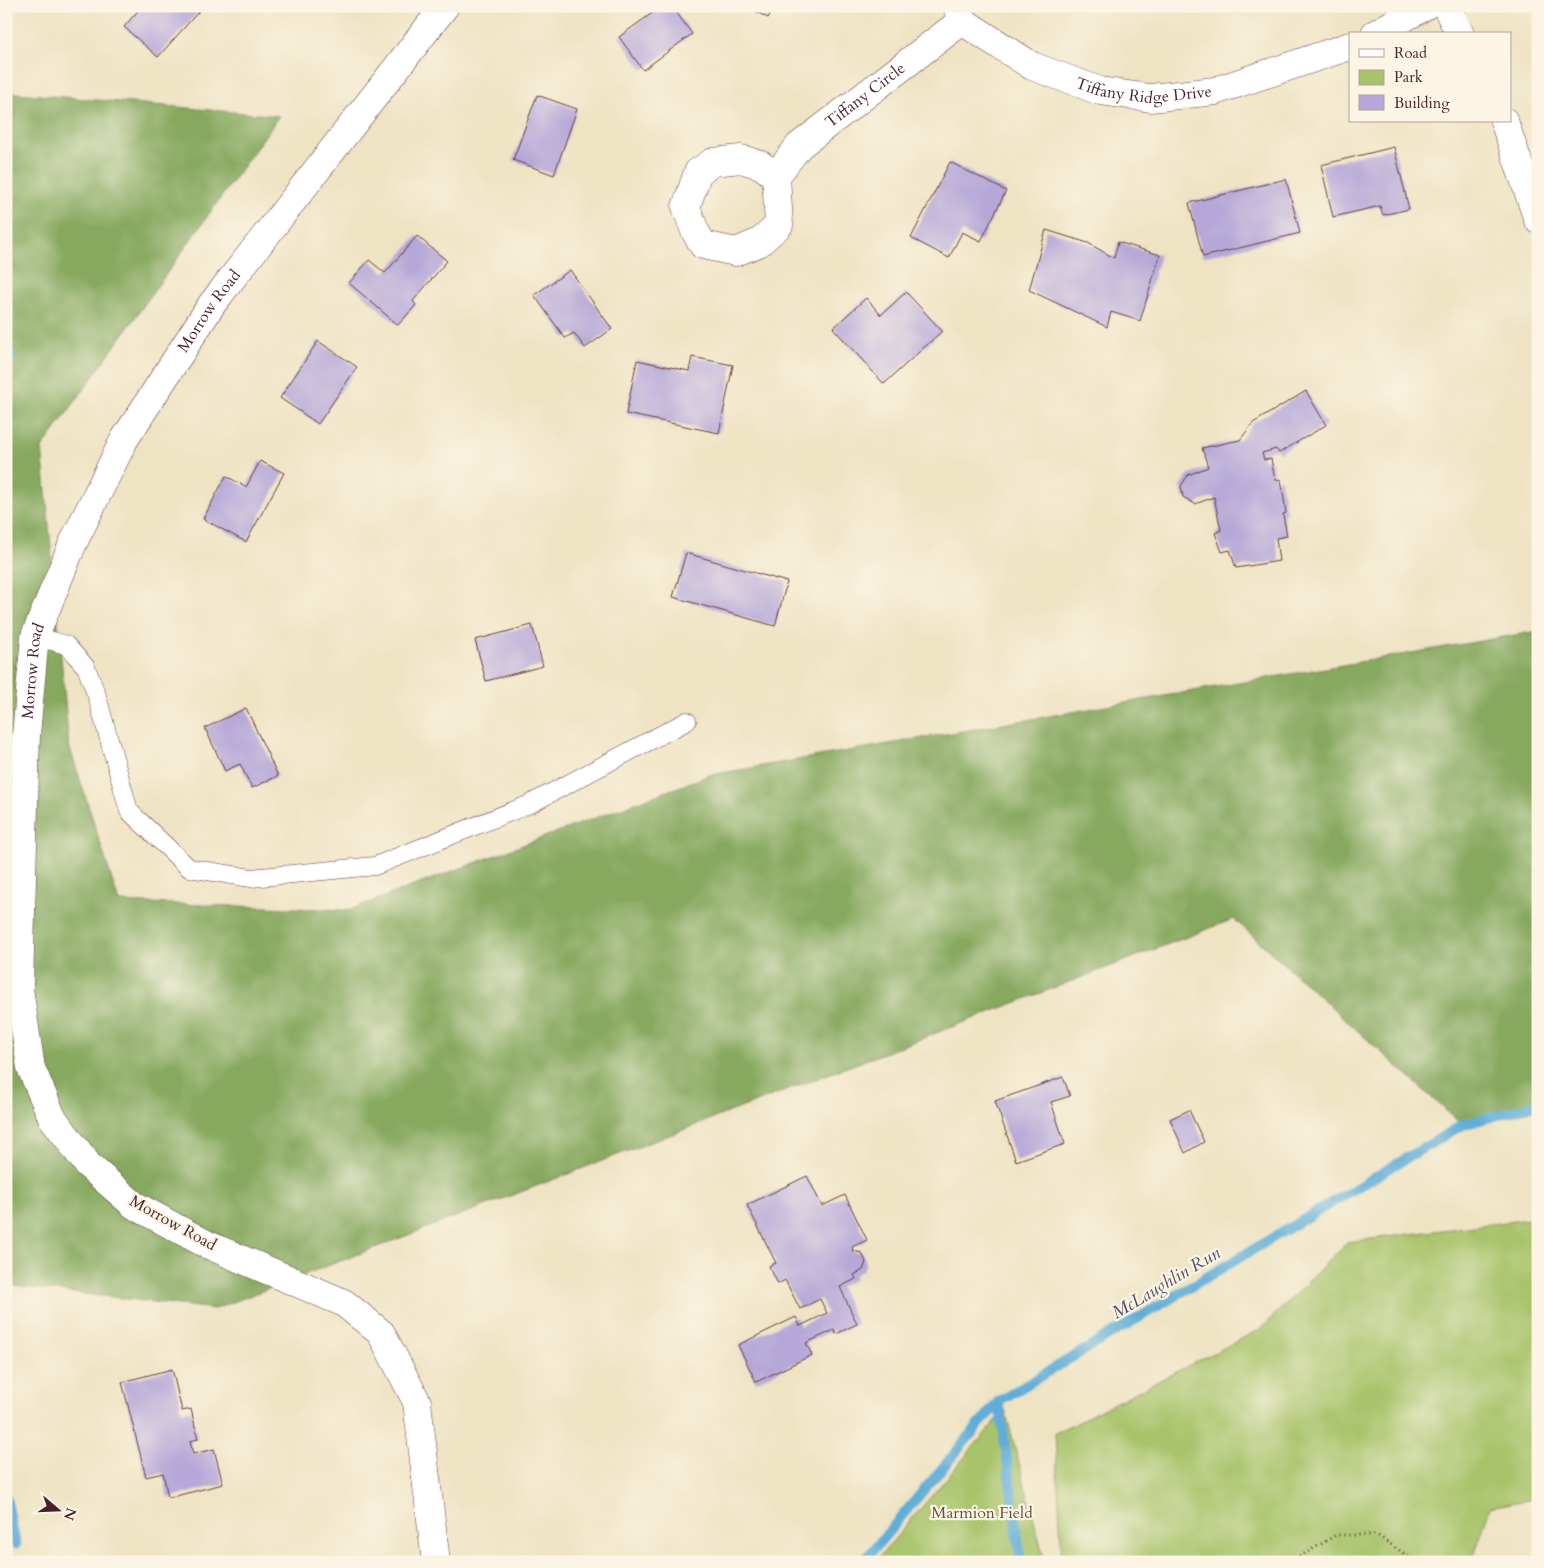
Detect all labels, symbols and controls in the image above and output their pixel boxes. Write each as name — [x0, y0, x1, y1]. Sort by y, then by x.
legend — [1349, 32, 1512, 122]
text: Road — [1394, 43, 1427, 63]
street label: Tiffany Circle — [821, 57, 910, 133]
text: Park — [1394, 67, 1423, 87]
street label: Tiffany Ridge Drive — [1072, 72, 1213, 109]
text: Building — [1394, 93, 1450, 113]
street label: Morrow Road — [172, 265, 246, 357]
street label: Morrow Road — [16, 619, 50, 720]
street label: Morrow Road — [126, 1190, 221, 1256]
water label: McLaughlin Run — [1107, 1241, 1225, 1325]
north arrow — [32, 1486, 82, 1536]
park label: Marmion Field — [931, 1502, 1033, 1524]
text: N — [59, 1505, 81, 1523]

